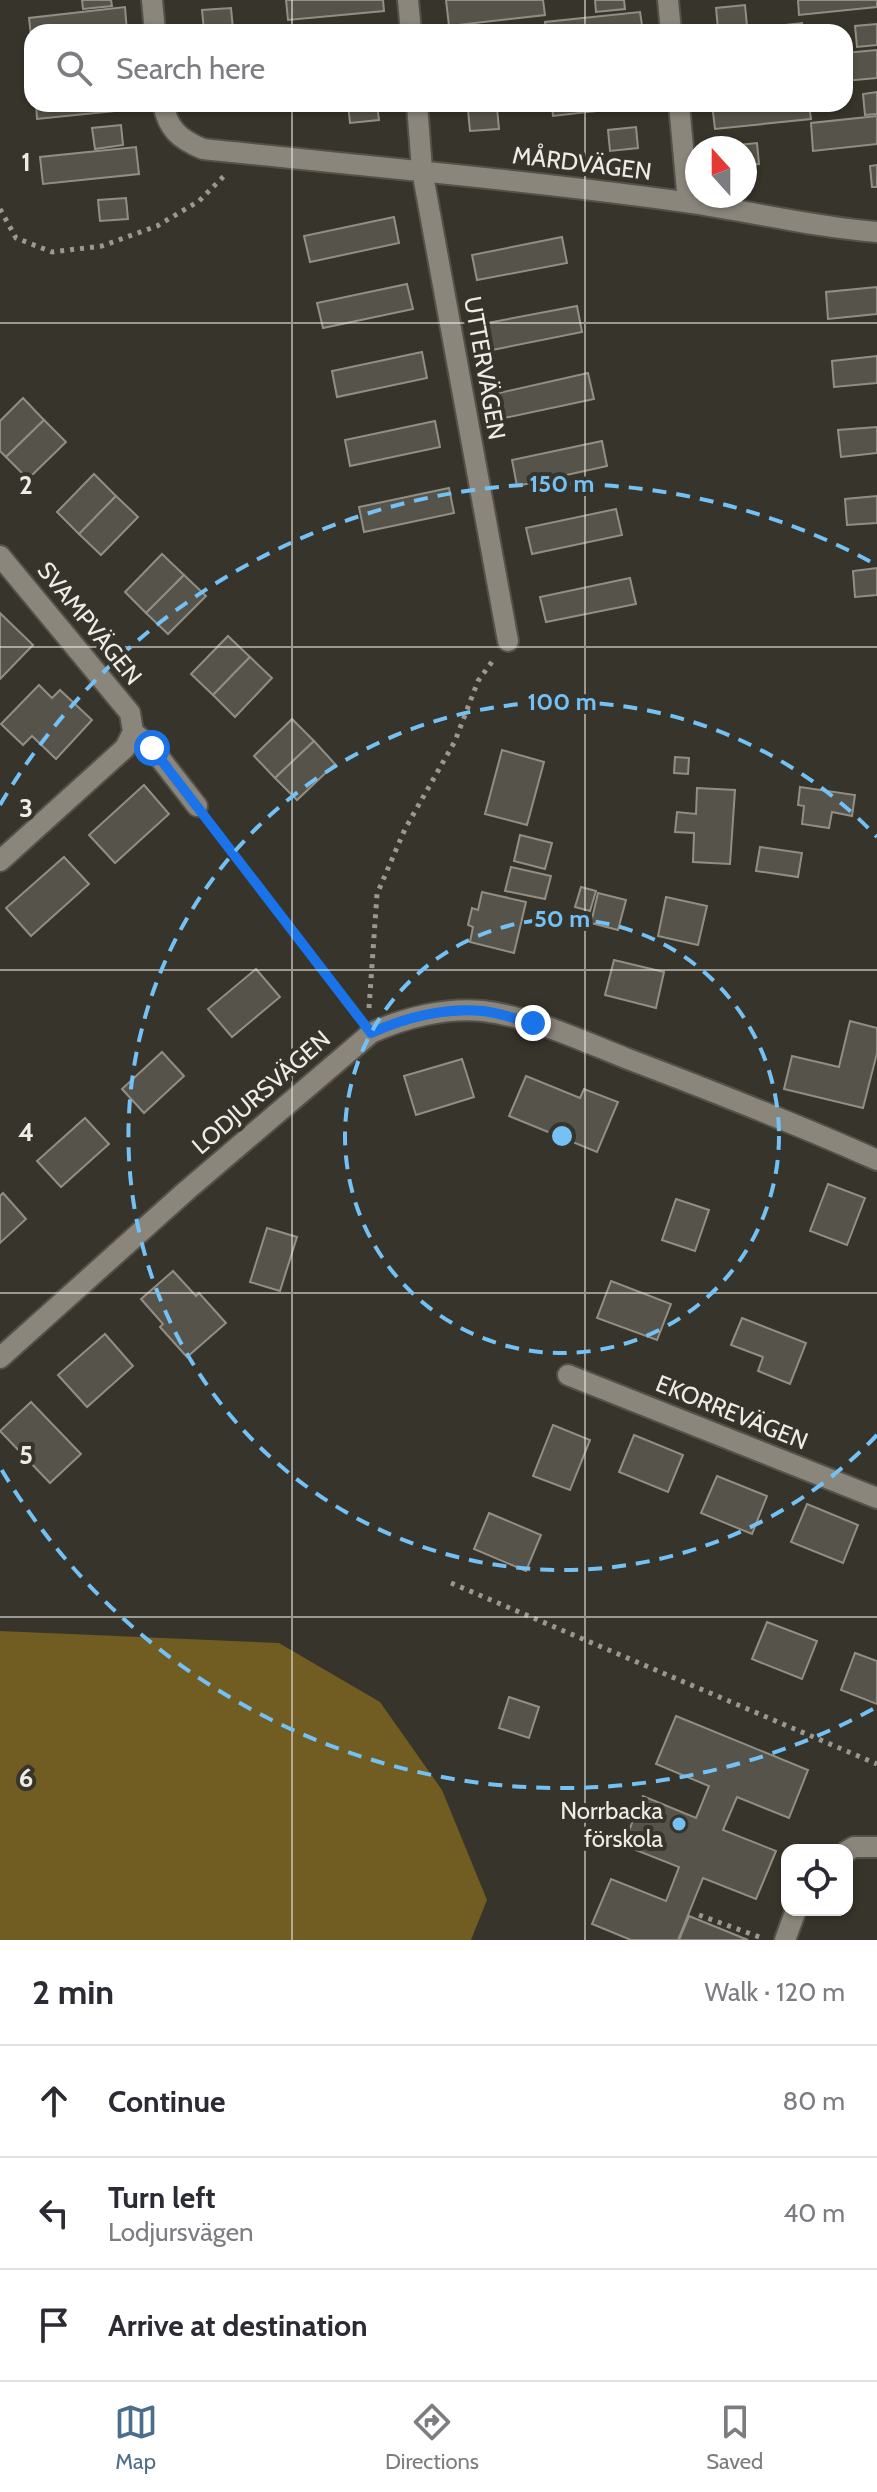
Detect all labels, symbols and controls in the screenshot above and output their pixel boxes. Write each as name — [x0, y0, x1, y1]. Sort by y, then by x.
search box — [24, 24, 853, 112]
icon: search — [52, 46, 96, 90]
text: Search here — [116, 50, 265, 87]
north arrow — [685, 136, 757, 208]
street label: MÅRDVÄGEN — [511, 140, 653, 186]
text: 1 — [21, 146, 31, 178]
street label: UTTERVÄGEN — [458, 294, 512, 442]
text: 2 — [19, 469, 33, 501]
text: 150 m — [530, 469, 594, 498]
street label: SVAMPVÄGEN — [32, 556, 148, 690]
text: 100 m — [527, 687, 597, 716]
route start — [134, 730, 170, 766]
text: 3 — [19, 792, 33, 824]
text: 50 m — [534, 904, 590, 933]
route end — [515, 1005, 551, 1041]
street label: LODJURSVÄGEN — [186, 1024, 336, 1160]
text: 4 — [18, 1116, 34, 1148]
centre of rings — [548, 1122, 576, 1150]
street label: EKORREVÄGEN — [652, 1368, 812, 1456]
text: 5 — [19, 1439, 33, 1471]
text: 6 — [19, 1762, 33, 1794]
place label: Norrbacka förskola — [560, 1796, 663, 1853]
marker: Norrbacka förskola — [670, 1815, 688, 1833]
map controls — [781, 1844, 853, 1916]
button: locate — [781, 1844, 853, 1916]
text: 2 min — [32, 1971, 114, 2013]
text: Walk · 120 m — [704, 1976, 845, 2008]
icon: ahead — [32, 2079, 76, 2123]
text: Continue — [108, 2083, 225, 2120]
text: 80 m — [782, 2085, 845, 2117]
text: Turn left — [108, 2179, 216, 2216]
icon: left — [32, 2191, 76, 2235]
text: 40 m — [783, 2197, 845, 2229]
text: Lodjursvägen — [108, 2216, 254, 2248]
icon: arrive — [32, 2303, 76, 2347]
text: Arrive at destination — [108, 2307, 368, 2344]
tab: Map — [114, 2400, 158, 2475]
tab: Directions — [385, 2400, 479, 2475]
tab: Saved — [706, 2400, 763, 2475]

